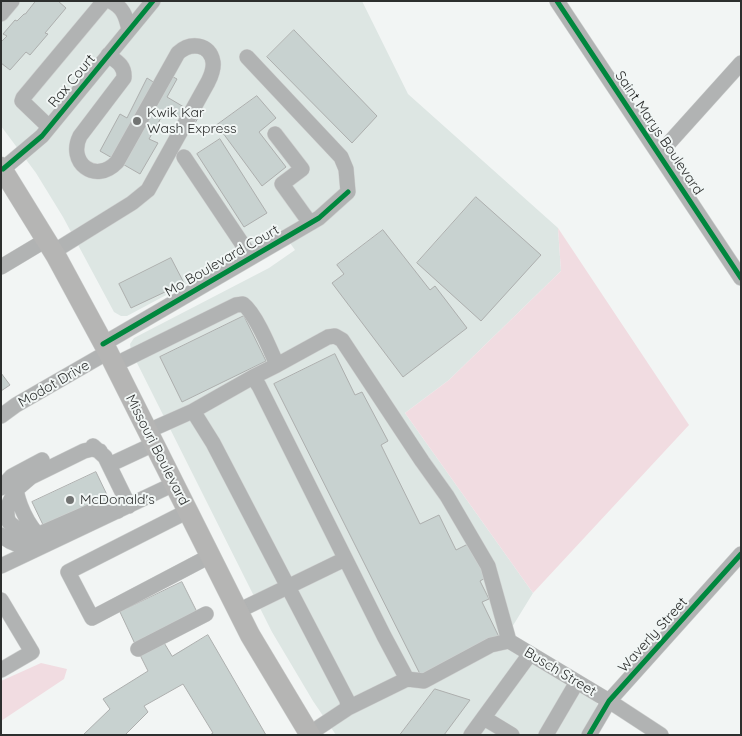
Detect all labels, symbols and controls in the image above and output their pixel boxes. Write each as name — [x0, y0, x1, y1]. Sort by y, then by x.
street label: Rax Court — [45, 51, 99, 111]
street label: Saint Marys Boulevard — [611, 68, 707, 198]
place label: Kwik Kar Wash Express — [147, 105, 237, 138]
marker: Kwik Kar Wash Express — [131, 115, 143, 127]
street label: Mo Boulevard Court — [162, 221, 282, 301]
street label: Modot Drive — [15, 357, 93, 411]
street label: Missouri Boulevard — [122, 392, 192, 508]
place label: McDonald's — [80, 492, 155, 508]
marker: McDonald's — [64, 494, 76, 506]
street label: Waverly Street — [615, 594, 691, 676]
street label: Busch Street — [521, 644, 599, 700]

